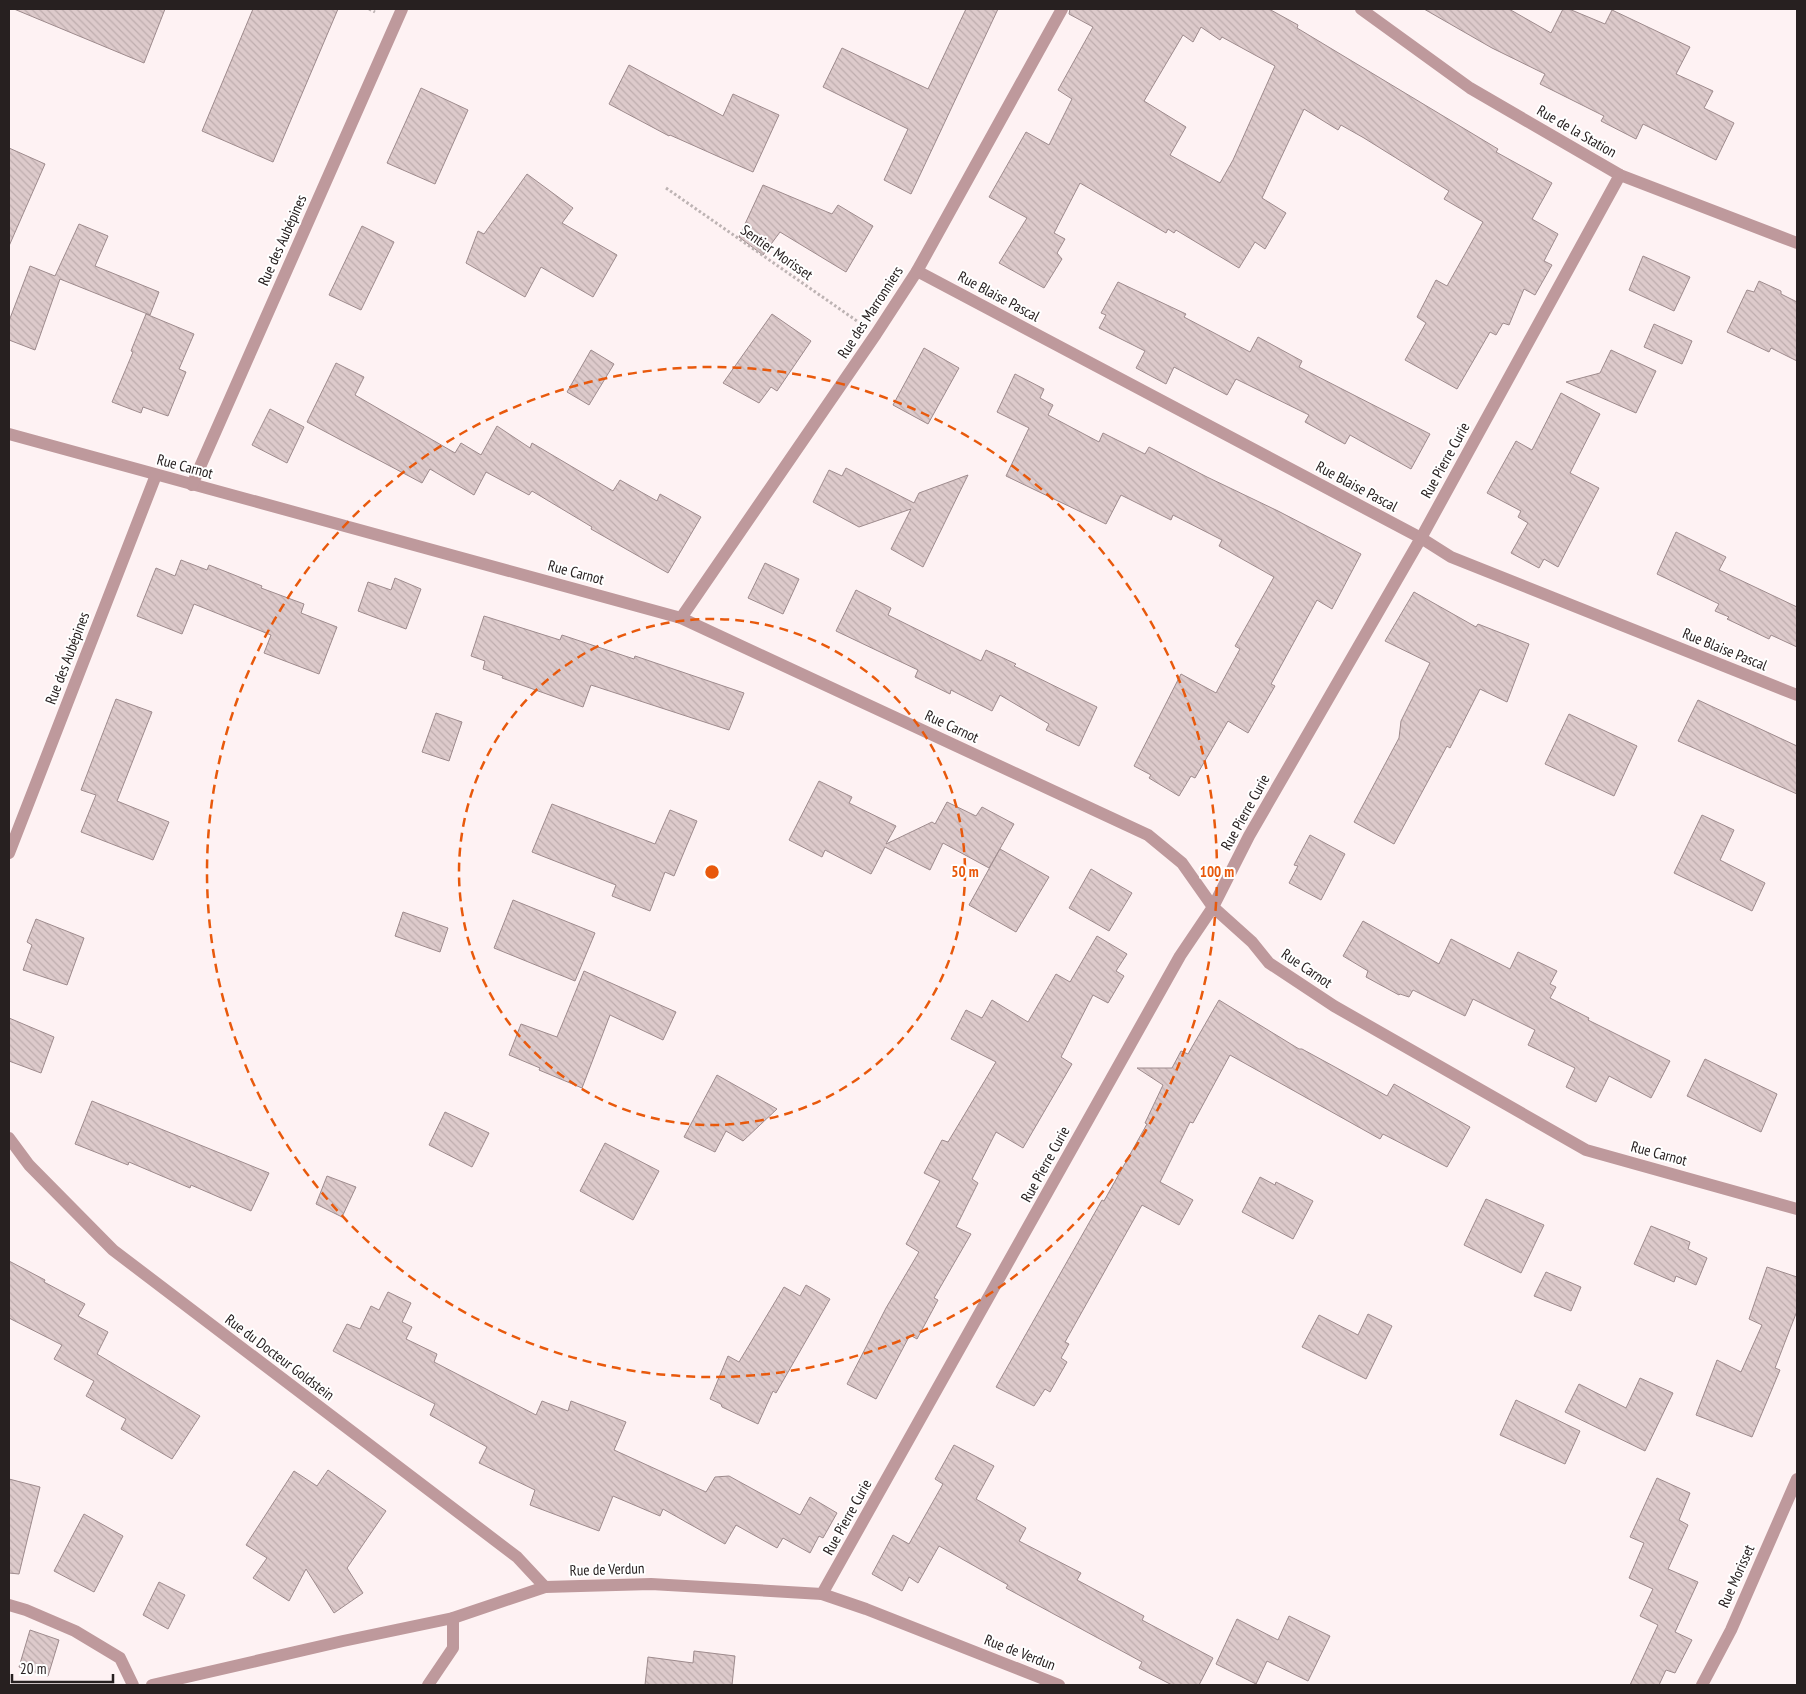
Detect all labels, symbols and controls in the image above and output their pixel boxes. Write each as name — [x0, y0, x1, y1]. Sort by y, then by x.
street label: Rue de la Station — [1534, 101, 1620, 161]
street label: Rue des Aubépines — [253, 192, 311, 288]
street label: Sentier Morisset — [737, 220, 817, 284]
street label: Rue des Marronniers — [833, 262, 907, 362]
street label: Rue Blaise Pascal — [955, 267, 1043, 326]
street label: Rue Pierre Curie — [1416, 419, 1474, 501]
street label: Rue Carnot — [155, 449, 215, 483]
street label: Rue Blaise Pascal — [1313, 457, 1401, 516]
street label: Rue Carnot — [546, 555, 606, 589]
street label: Rue des Aubépines — [41, 609, 93, 707]
street label: Rue Blaise Pascal — [1680, 623, 1771, 675]
street label: Rue Carnot — [922, 705, 982, 747]
street label: Rue Pierre Curie — [1216, 771, 1274, 853]
text: 50 m — [951, 862, 979, 881]
text: 100 m — [1200, 862, 1234, 881]
centre of rings — [703, 863, 721, 881]
street label: Rue Carnot — [1278, 944, 1336, 992]
street label: Rue Pierre Curie — [1016, 1123, 1074, 1205]
street label: Rue Carnot — [1629, 1136, 1689, 1170]
street label: Rue du Docteur Goldstein — [222, 1310, 338, 1404]
street label: Rue Pierre Curie — [818, 1476, 876, 1558]
street label: Rue Morisset — [1714, 1542, 1758, 1610]
street label: Rue de Verdun — [569, 1558, 645, 1580]
street label: Rue de Verdun — [982, 1630, 1058, 1674]
scale bar — [12, 1652, 114, 1684]
text: 20 m — [20, 1659, 46, 1678]

